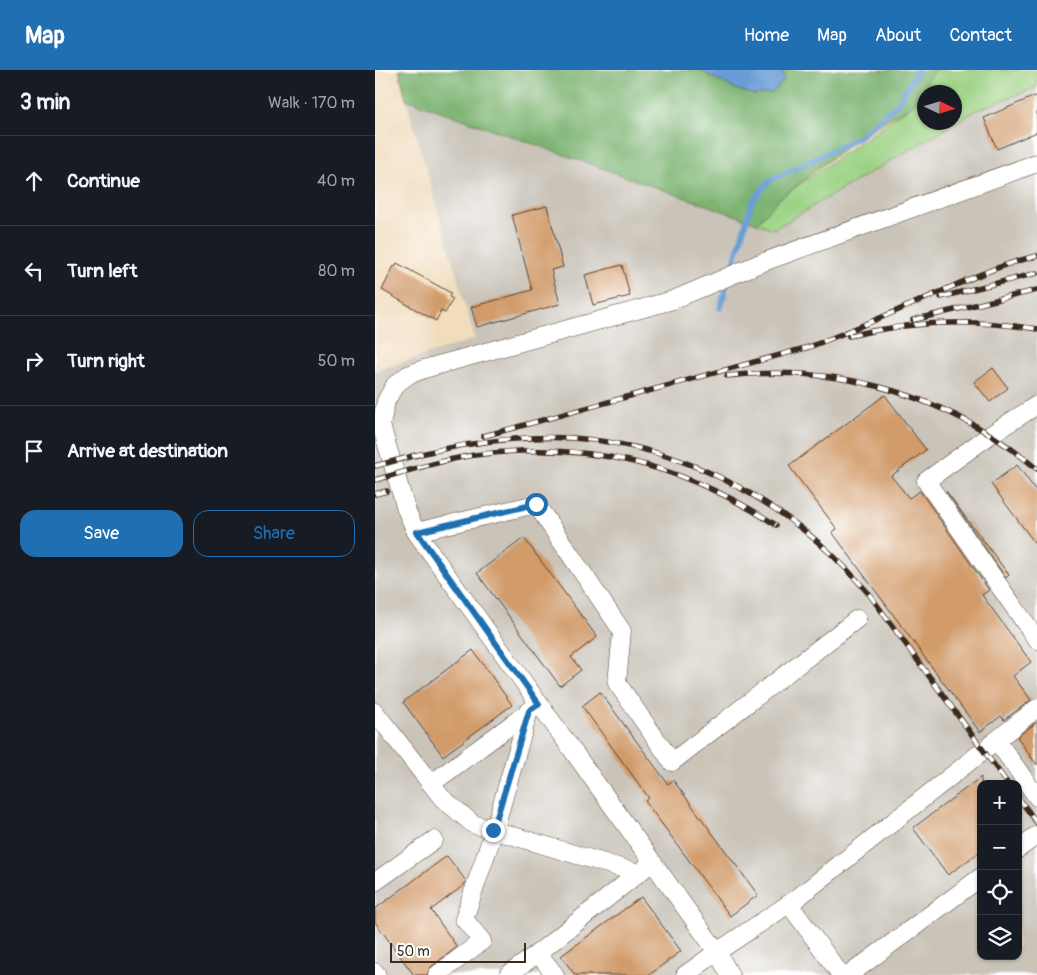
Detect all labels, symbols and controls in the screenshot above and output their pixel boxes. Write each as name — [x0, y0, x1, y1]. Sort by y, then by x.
text: Map — [25, 21, 65, 50]
text: Home — [744, 24, 789, 47]
text: Map — [817, 24, 847, 47]
text: About — [875, 24, 921, 47]
text: Contact — [949, 24, 1012, 47]
north arrow — [917, 85, 962, 130]
text: 3 min — [20, 89, 70, 116]
text: Walk · 170 m — [268, 93, 355, 113]
icon: ahead — [20, 167, 48, 195]
text: Continue — [67, 169, 140, 193]
text: 40 m — [317, 171, 355, 191]
icon: left — [20, 257, 48, 285]
text: Turn left — [67, 259, 137, 283]
text: 80 m — [318, 261, 355, 281]
icon: right — [20, 347, 48, 375]
text: Turn right — [67, 349, 145, 373]
text: 50 m — [318, 351, 355, 371]
icon: arrive — [20, 437, 48, 465]
text: Arrive at destination — [67, 439, 228, 463]
route start — [525, 493, 548, 516]
button: Save — [20, 510, 183, 557]
button: Share — [193, 510, 355, 557]
map controls — [977, 780, 1022, 960]
button: + — [977, 780, 1022, 825]
route end — [482, 819, 505, 842]
button: − — [977, 825, 1022, 870]
button: locate — [977, 870, 1022, 915]
button: layers — [977, 915, 1022, 960]
scale bar — [390, 940, 526, 963]
text: 50 m — [397, 943, 430, 960]

